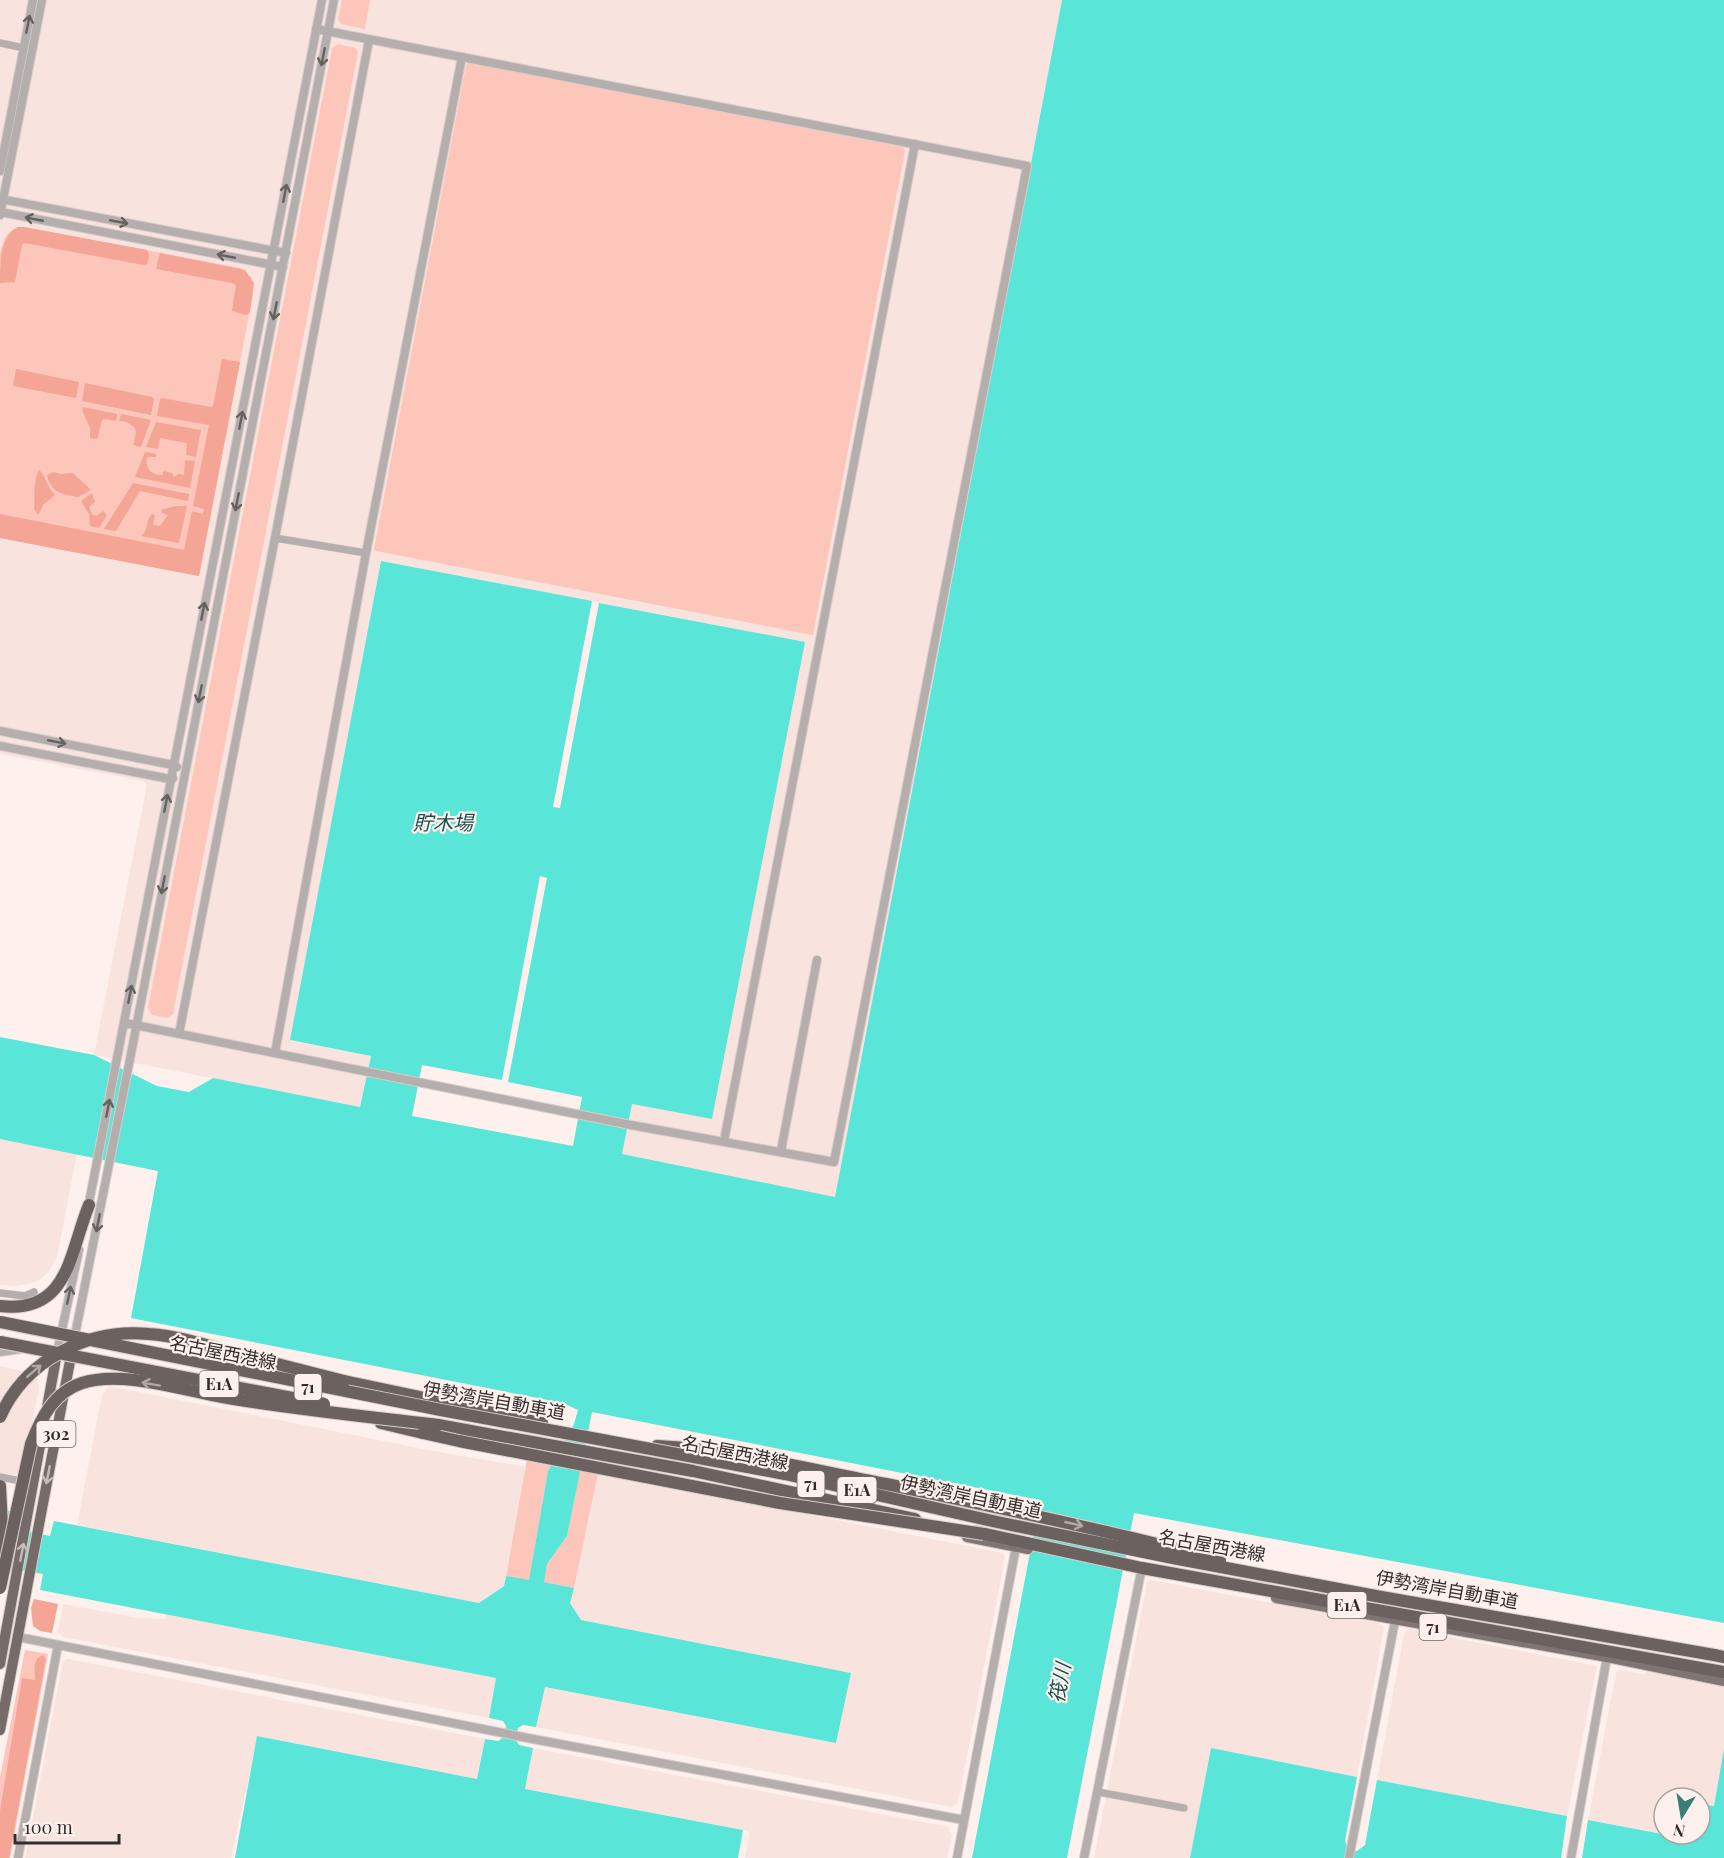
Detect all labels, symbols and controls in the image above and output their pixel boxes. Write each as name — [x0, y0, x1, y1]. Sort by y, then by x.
one-way arrow — [23, 14, 34, 34]
one-way arrow — [317, 47, 328, 67]
one-way arrow — [280, 184, 291, 204]
one-way arrow — [25, 213, 45, 224]
one-way arrow — [109, 216, 129, 227]
one-way arrow — [216, 250, 236, 261]
one-way arrow — [269, 300, 280, 320]
one-way arrow — [236, 411, 247, 430]
one-way arrow — [231, 492, 242, 511]
one-way arrow — [198, 602, 209, 622]
one-way arrow — [194, 683, 205, 703]
one-way arrow — [47, 737, 67, 748]
one-way arrow — [161, 793, 172, 813]
water label: 貯木場 — [413, 808, 475, 835]
one-way arrow — [157, 875, 168, 894]
one-way arrow — [125, 985, 136, 1005]
one-way arrow — [103, 1098, 114, 1118]
one-way arrow — [92, 1213, 103, 1233]
one-way arrow — [64, 1286, 76, 1305]
street label: 名古屋西港線 — [168, 1330, 278, 1374]
one-way arrow — [27, 1364, 42, 1378]
road number: E1A — [200, 1371, 238, 1397]
road number: 71 — [294, 1374, 322, 1400]
street label: 伊勢湾岸自動車道 — [421, 1376, 567, 1424]
one-way arrow — [142, 1378, 161, 1389]
road number: 302 — [36, 1421, 76, 1447]
street label: 名古屋西港線 — [680, 1430, 790, 1474]
one-way arrow — [42, 1465, 53, 1484]
street label: 伊勢湾岸自動車道 — [898, 1469, 1044, 1523]
road number: 71 — [798, 1471, 824, 1497]
road number: E1A — [838, 1477, 876, 1503]
one-way arrow — [1065, 1518, 1084, 1530]
street label: 名古屋西港線 — [1157, 1524, 1267, 1566]
one-way arrow — [16, 1542, 27, 1562]
street label: 伊勢湾岸自動車道 — [1374, 1565, 1520, 1613]
road number: E1A — [1328, 1592, 1366, 1618]
road number: 71 — [1420, 1614, 1446, 1640]
water label: 筏川 — [1041, 1659, 1076, 1705]
north arrow — [1652, 1786, 1712, 1846]
scale bar — [15, 1807, 118, 1845]
text: 100 m — [24, 1815, 73, 1839]
text: N — [1671, 1820, 1687, 1843]

